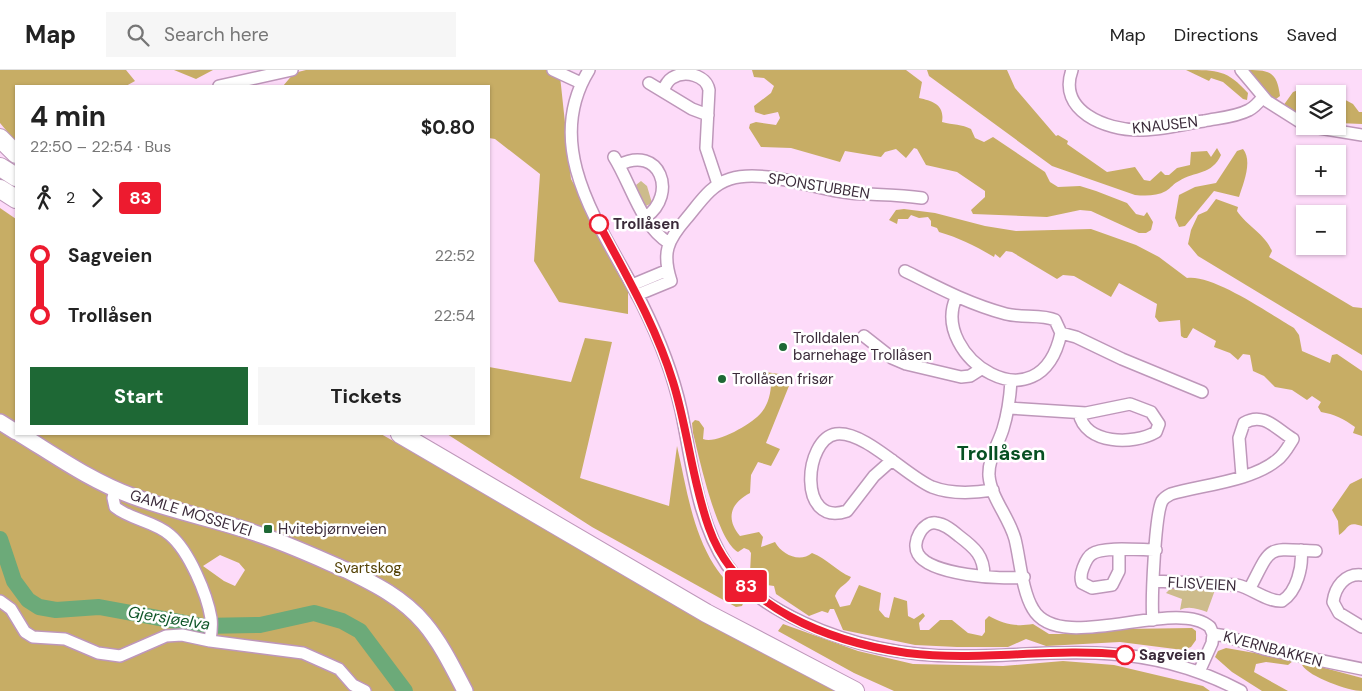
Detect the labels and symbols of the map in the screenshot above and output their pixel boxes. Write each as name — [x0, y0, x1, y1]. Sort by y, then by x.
street label: KNAUSEN — [1131, 112, 1199, 138]
street label: SPONSTUBBEN — [767, 168, 871, 204]
marker: Trollåsen — [589, 214, 609, 234]
place label: Trollåsen — [613, 214, 679, 234]
place label: Trolldalen barnehage Trollåsen — [793, 328, 932, 365]
marker: Trolldalen barnehage Trollåsen — [777, 341, 789, 353]
place label: Trollåsen frisør — [732, 369, 834, 389]
marker: Trollåsen frisør — [716, 373, 728, 385]
district label: Trollåsen — [957, 440, 1045, 466]
street label: GAMLE MOSSEVEI — [128, 485, 254, 541]
place label: Hvitebjørnveien — [278, 519, 387, 539]
marker: Hvitebjørnveien — [262, 523, 274, 535]
park label: Svartskog — [334, 558, 402, 578]
line badge: 83 — [724, 570, 768, 602]
street label: FLISVEIEN — [1167, 572, 1237, 596]
water label: Gjersjøelva — [126, 601, 212, 635]
street label: KVERNBAKKEN — [1221, 626, 1325, 672]
marker: Sagveien — [1115, 645, 1135, 665]
place label: Sagveien — [1139, 645, 1206, 665]

